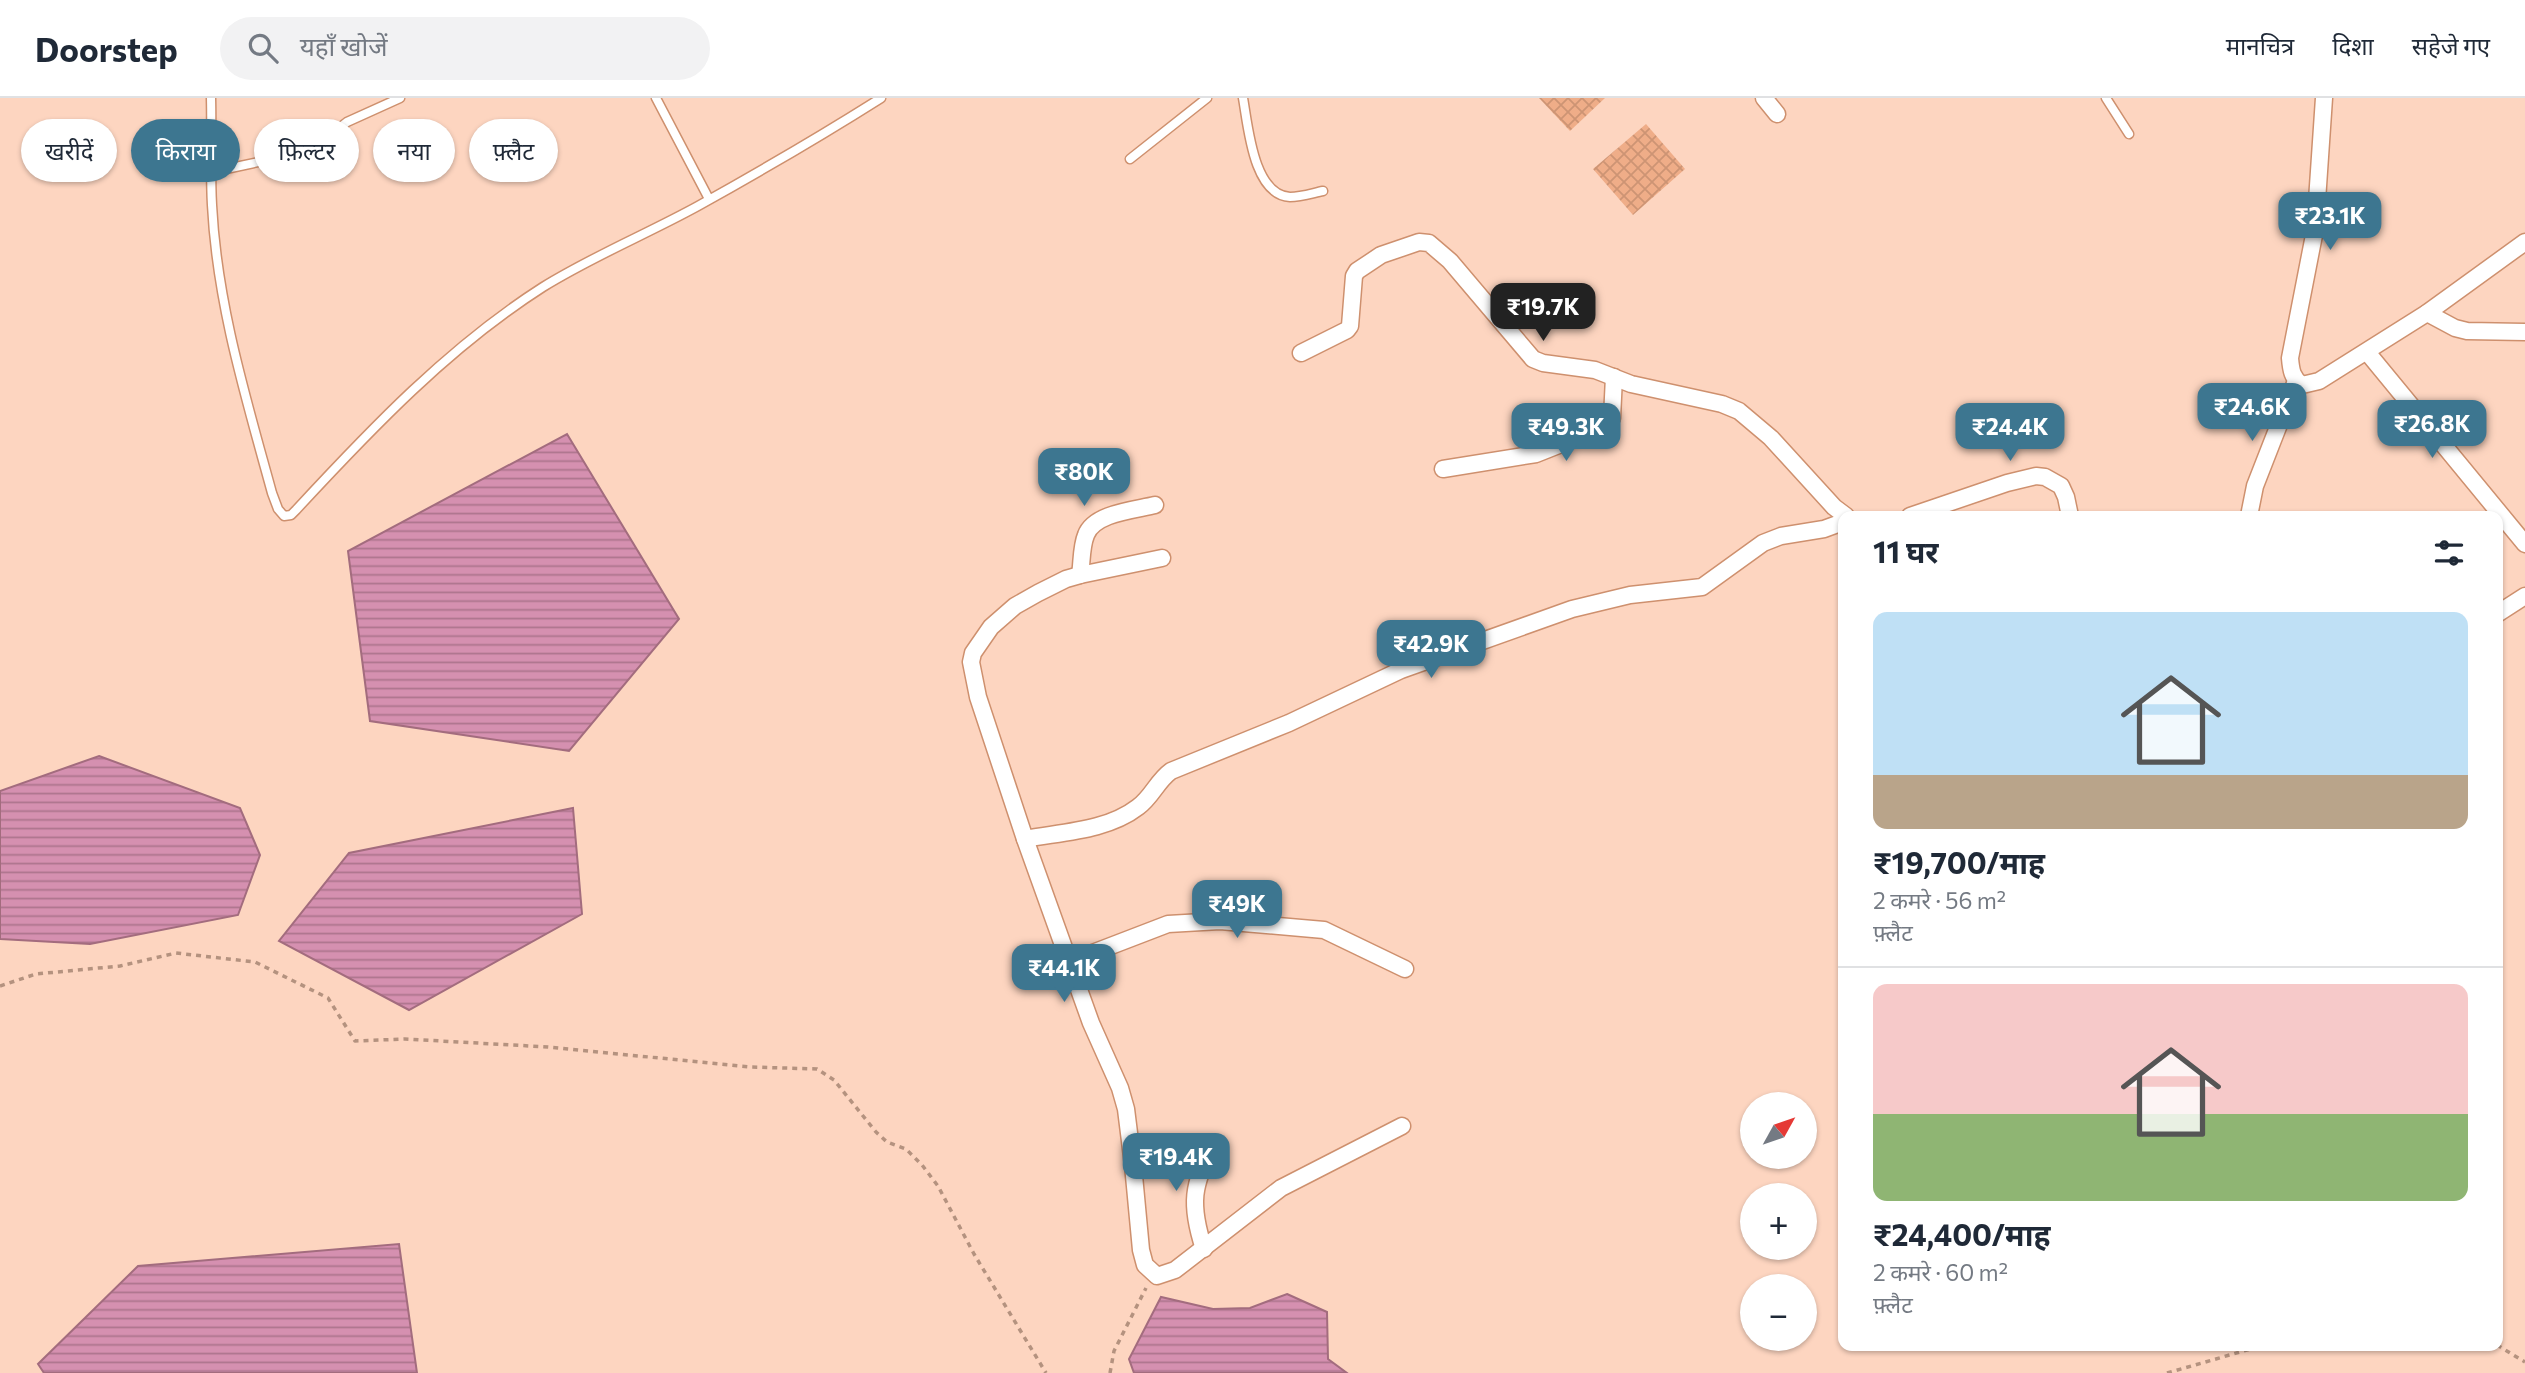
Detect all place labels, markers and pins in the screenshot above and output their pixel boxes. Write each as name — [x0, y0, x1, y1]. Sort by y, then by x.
pin: ₹23.1K — [2273, 192, 2387, 252]
pin: ₹19.7K — [1486, 284, 1600, 343]
pin: ₹24.6K — [2195, 384, 2309, 443]
pin: ₹26.8K — [2375, 400, 2489, 460]
pin: ₹49.3K — [1509, 404, 1623, 463]
pin: ₹24.4K — [1953, 404, 2067, 463]
pin: ₹80K — [1043, 448, 1125, 508]
pin: ₹42.9K — [1374, 620, 1488, 680]
pin: ₹49K — [1196, 880, 1278, 940]
pin: ₹44.1K — [1007, 944, 1121, 1004]
pin: ₹19.4K — [1119, 1134, 1233, 1193]

